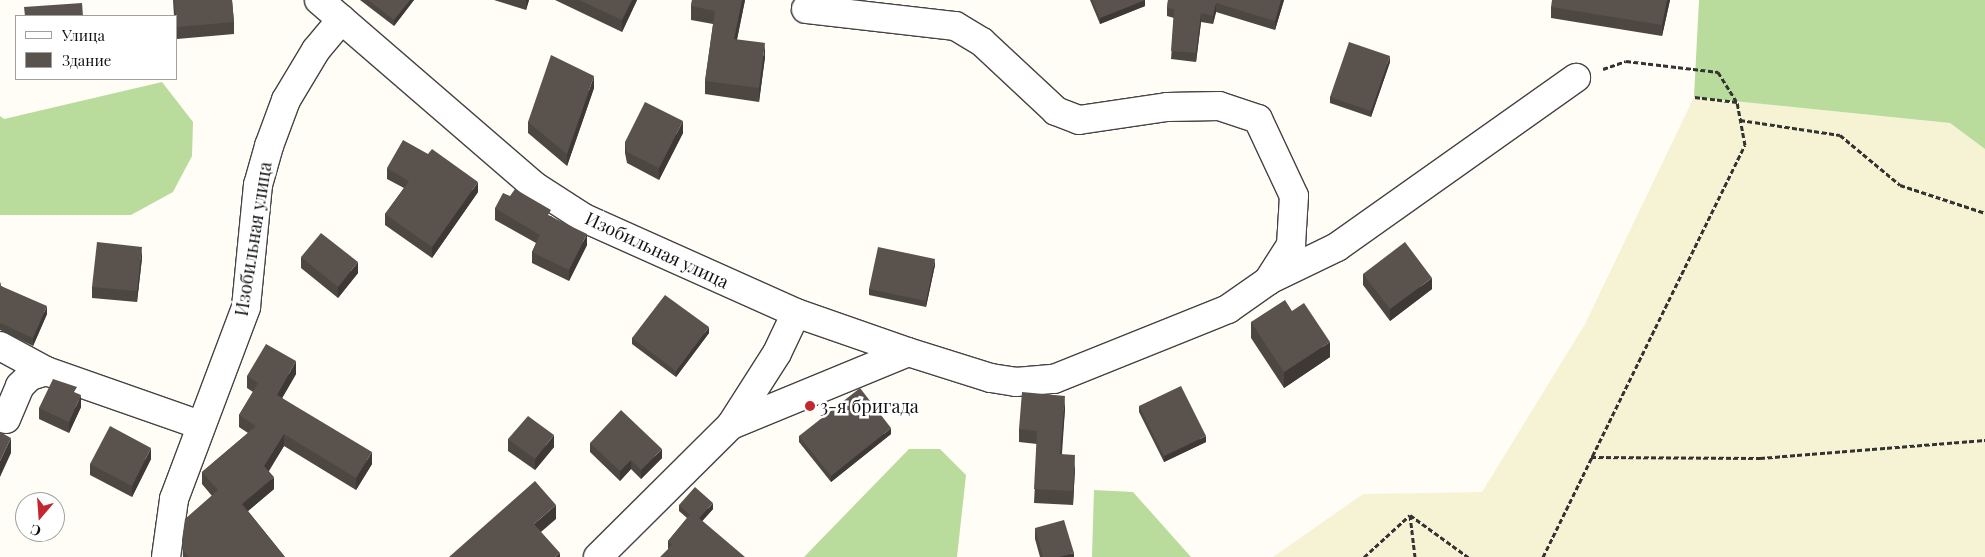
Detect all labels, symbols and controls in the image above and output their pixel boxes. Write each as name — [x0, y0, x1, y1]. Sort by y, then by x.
legend — [15, 15, 178, 80]
text: Улица — [62, 25, 105, 45]
text: Здание — [62, 50, 111, 70]
street label: Изобильная улица — [230, 160, 276, 318]
street label: Изобильная улица — [582, 207, 732, 293]
place label: 3-я бригада — [820, 395, 919, 417]
marker: 3-я бригада — [804, 400, 816, 412]
north arrow — [15, 492, 65, 542]
text: С — [28, 520, 43, 541]

